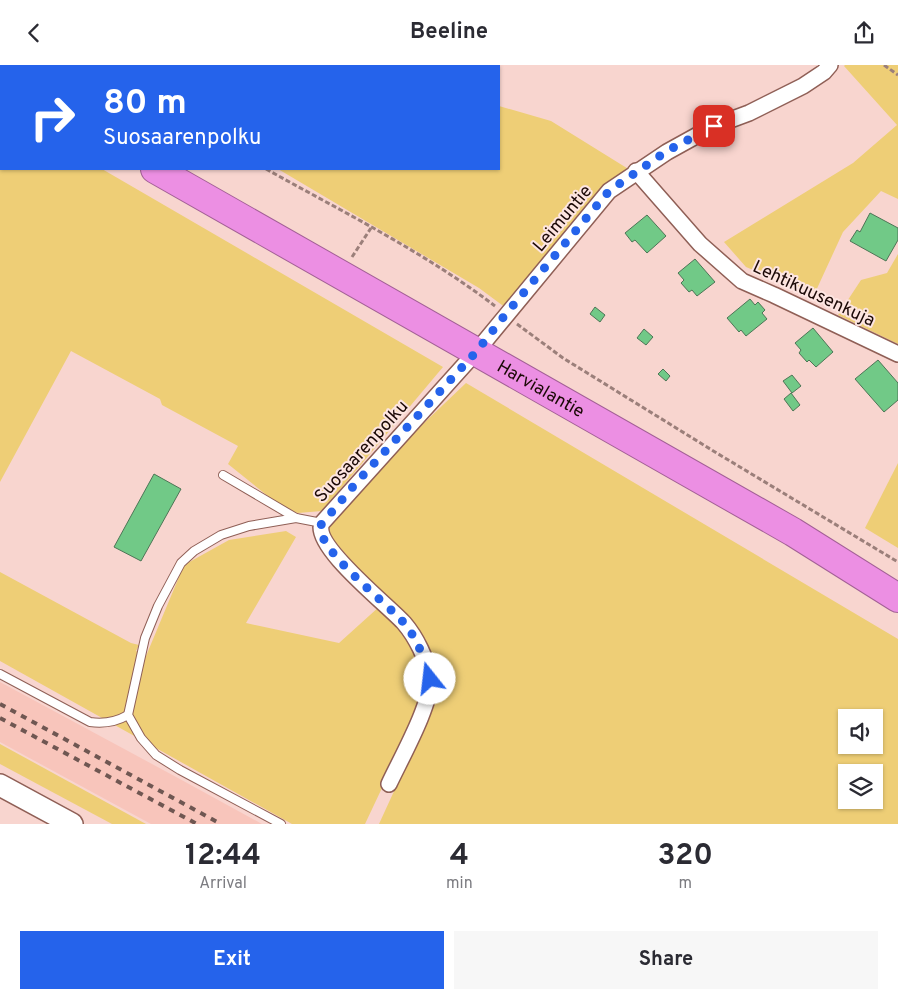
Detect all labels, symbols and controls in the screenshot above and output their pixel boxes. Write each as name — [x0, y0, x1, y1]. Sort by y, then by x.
icon: back — [20, 19, 48, 47]
text: Beeline — [410, 19, 488, 46]
icon: share — [850, 19, 878, 47]
text: 80 m — [103, 82, 187, 126]
icon: right — [20, 85, 85, 150]
pin — [693, 105, 735, 147]
icon: arrive — [700, 112, 728, 140]
text: Suosaarenpolku — [103, 125, 261, 152]
street label: Leimuntie — [529, 181, 598, 257]
street label: Lehtikuusenkuja — [748, 256, 878, 333]
street label: Harvialantie — [492, 356, 588, 424]
street label: Suosaarenpolku — [310, 396, 414, 508]
position arrow — [403, 652, 455, 704]
map controls — [838, 709, 883, 809]
button: sound — [838, 709, 883, 754]
button: layers — [838, 764, 883, 809]
text: 12:44 — [185, 838, 261, 875]
text: 4 — [450, 838, 469, 875]
text: 320 — [658, 838, 713, 875]
text: Arrival — [199, 874, 247, 894]
text: min — [446, 874, 473, 894]
text: m — [679, 874, 692, 894]
button: Exit — [20, 931, 444, 989]
button: Share — [454, 931, 878, 989]

